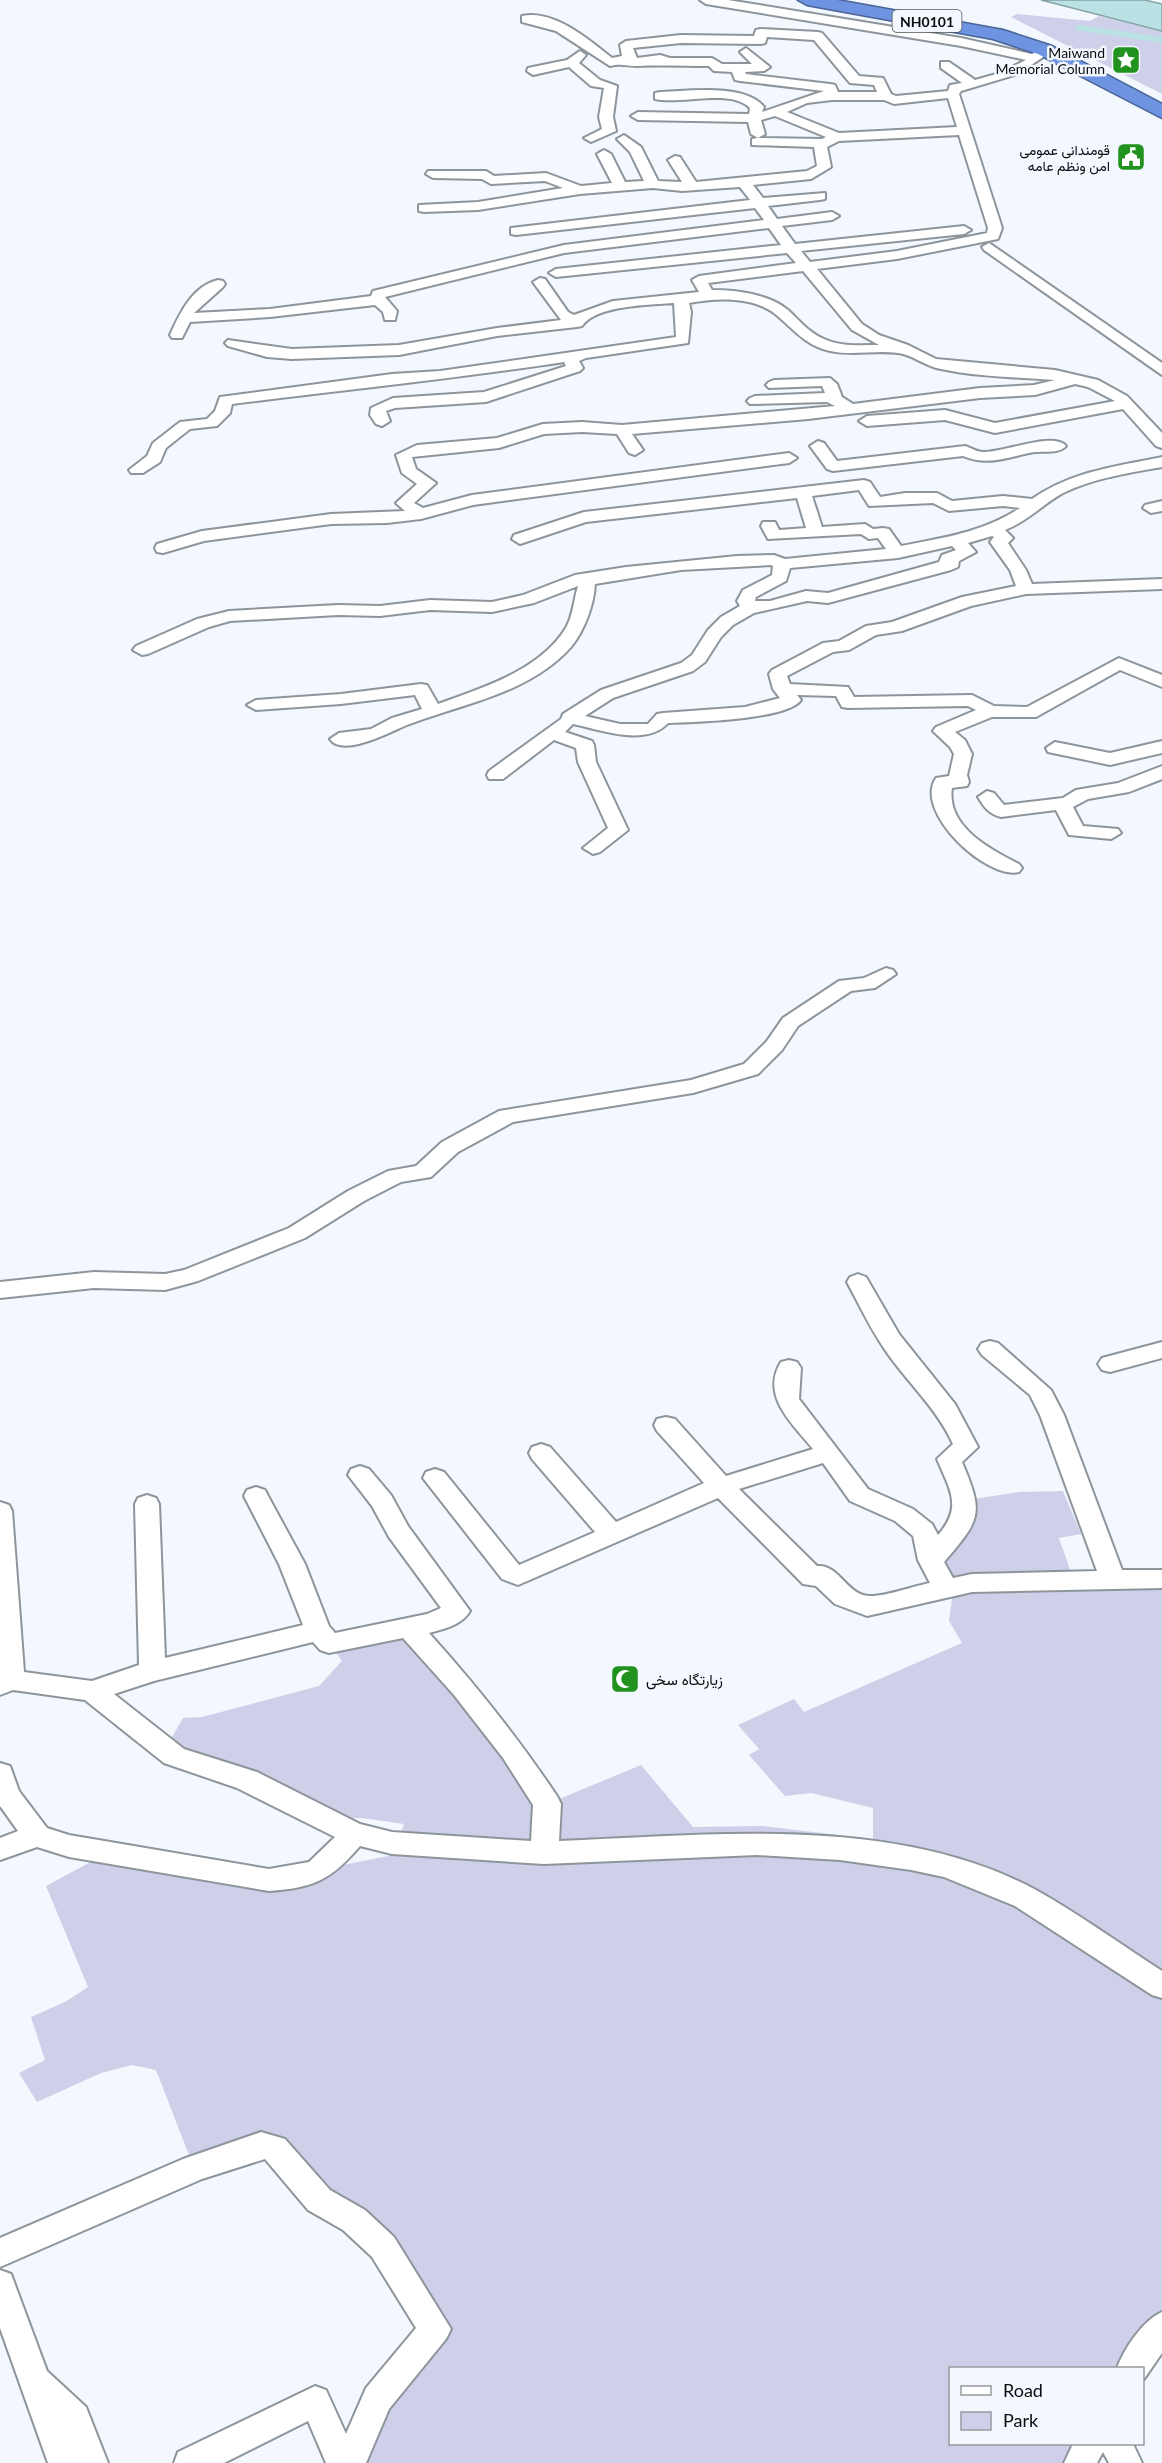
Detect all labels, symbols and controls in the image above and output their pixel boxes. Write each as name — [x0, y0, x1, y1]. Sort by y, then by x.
road number: NH0101 — [892, 10, 962, 32]
place label: Maiwand Memorial Column — [995, 44, 1105, 77]
place icon: Maiwand Memorial Column — [1110, 44, 1142, 76]
place label: قومندانی عمومی امن ونظم عامه — [1019, 141, 1110, 175]
public building icon: قومندانی عمومی امن ونظم عامه — [1115, 141, 1147, 173]
mosque icon: زیارتگاه سخی — [609, 1663, 641, 1695]
place label: زیارتگاه سخی — [646, 1670, 723, 1690]
legend — [949, 2367, 1144, 2445]
text: Road — [1003, 2379, 1043, 2401]
text: Park — [1003, 2409, 1039, 2431]

